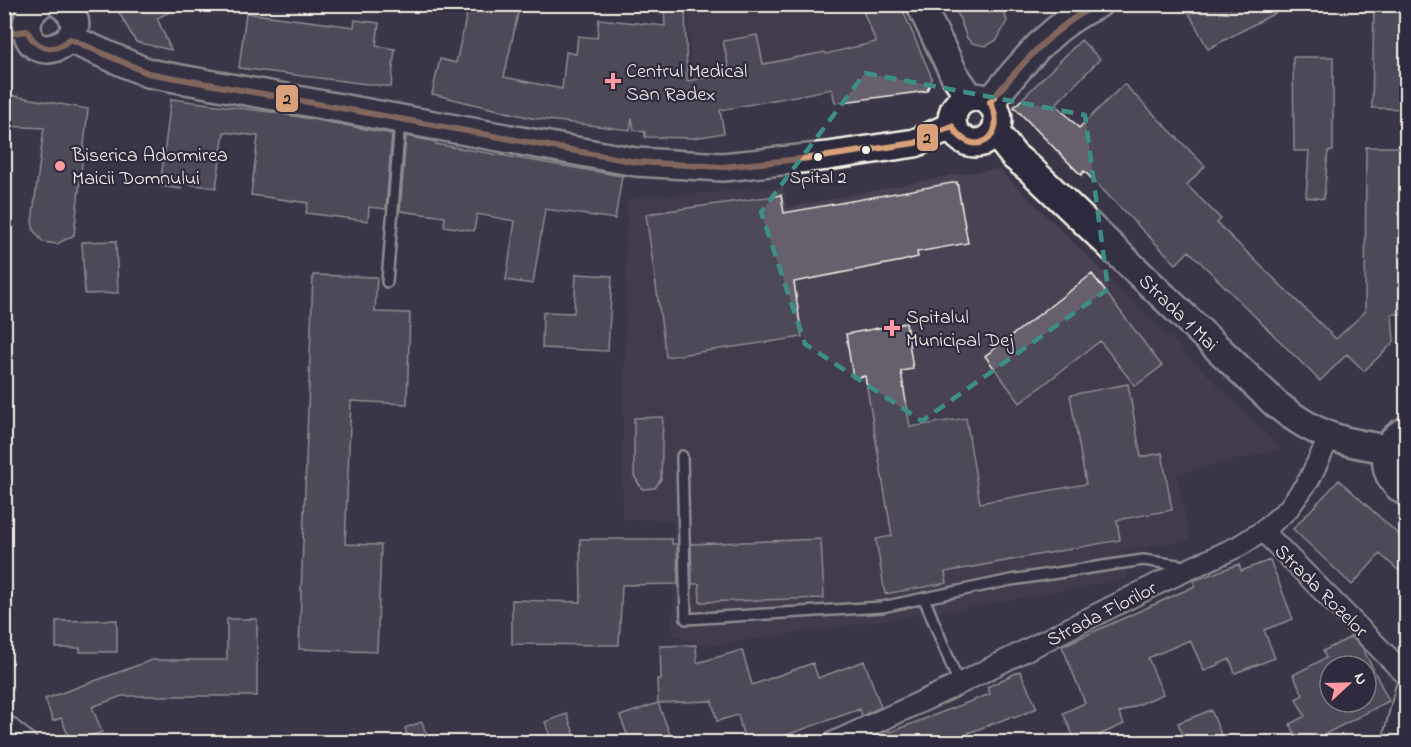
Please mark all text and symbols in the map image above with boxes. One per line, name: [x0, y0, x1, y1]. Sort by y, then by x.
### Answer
place label: Centrul Medical San Radex: [626, 58, 747, 110]
marker: Centrul Medical San Radex: [604, 72, 622, 90]
line badge: 2: [275, 84, 299, 113]
text: 2: [282, 88, 291, 112]
line badge: 2: [916, 123, 939, 152]
text: 2: [922, 127, 931, 151]
place label: Biserica Adormirea Maicii Domnului: [71, 142, 228, 194]
unlabelled marker: [860, 144, 872, 156]
marker: Spital 2: [812, 151, 824, 163]
marker: Biserica Adormirea Maicii Domnului: [53, 159, 67, 173]
place label: Spital 2: [790, 166, 846, 192]
street label: Strada 1 Mai: [1131, 268, 1224, 359]
place label: Spitalul Municipal Dej: [906, 304, 1014, 356]
marker: Spitalul Municipal Dej: [883, 319, 901, 337]
street label: Strada Rozelor: [1267, 538, 1374, 646]
street label: Strada Florilor: [1042, 575, 1163, 655]
north arrow: [1318, 654, 1378, 714]
text: N: [1347, 670, 1373, 689]

